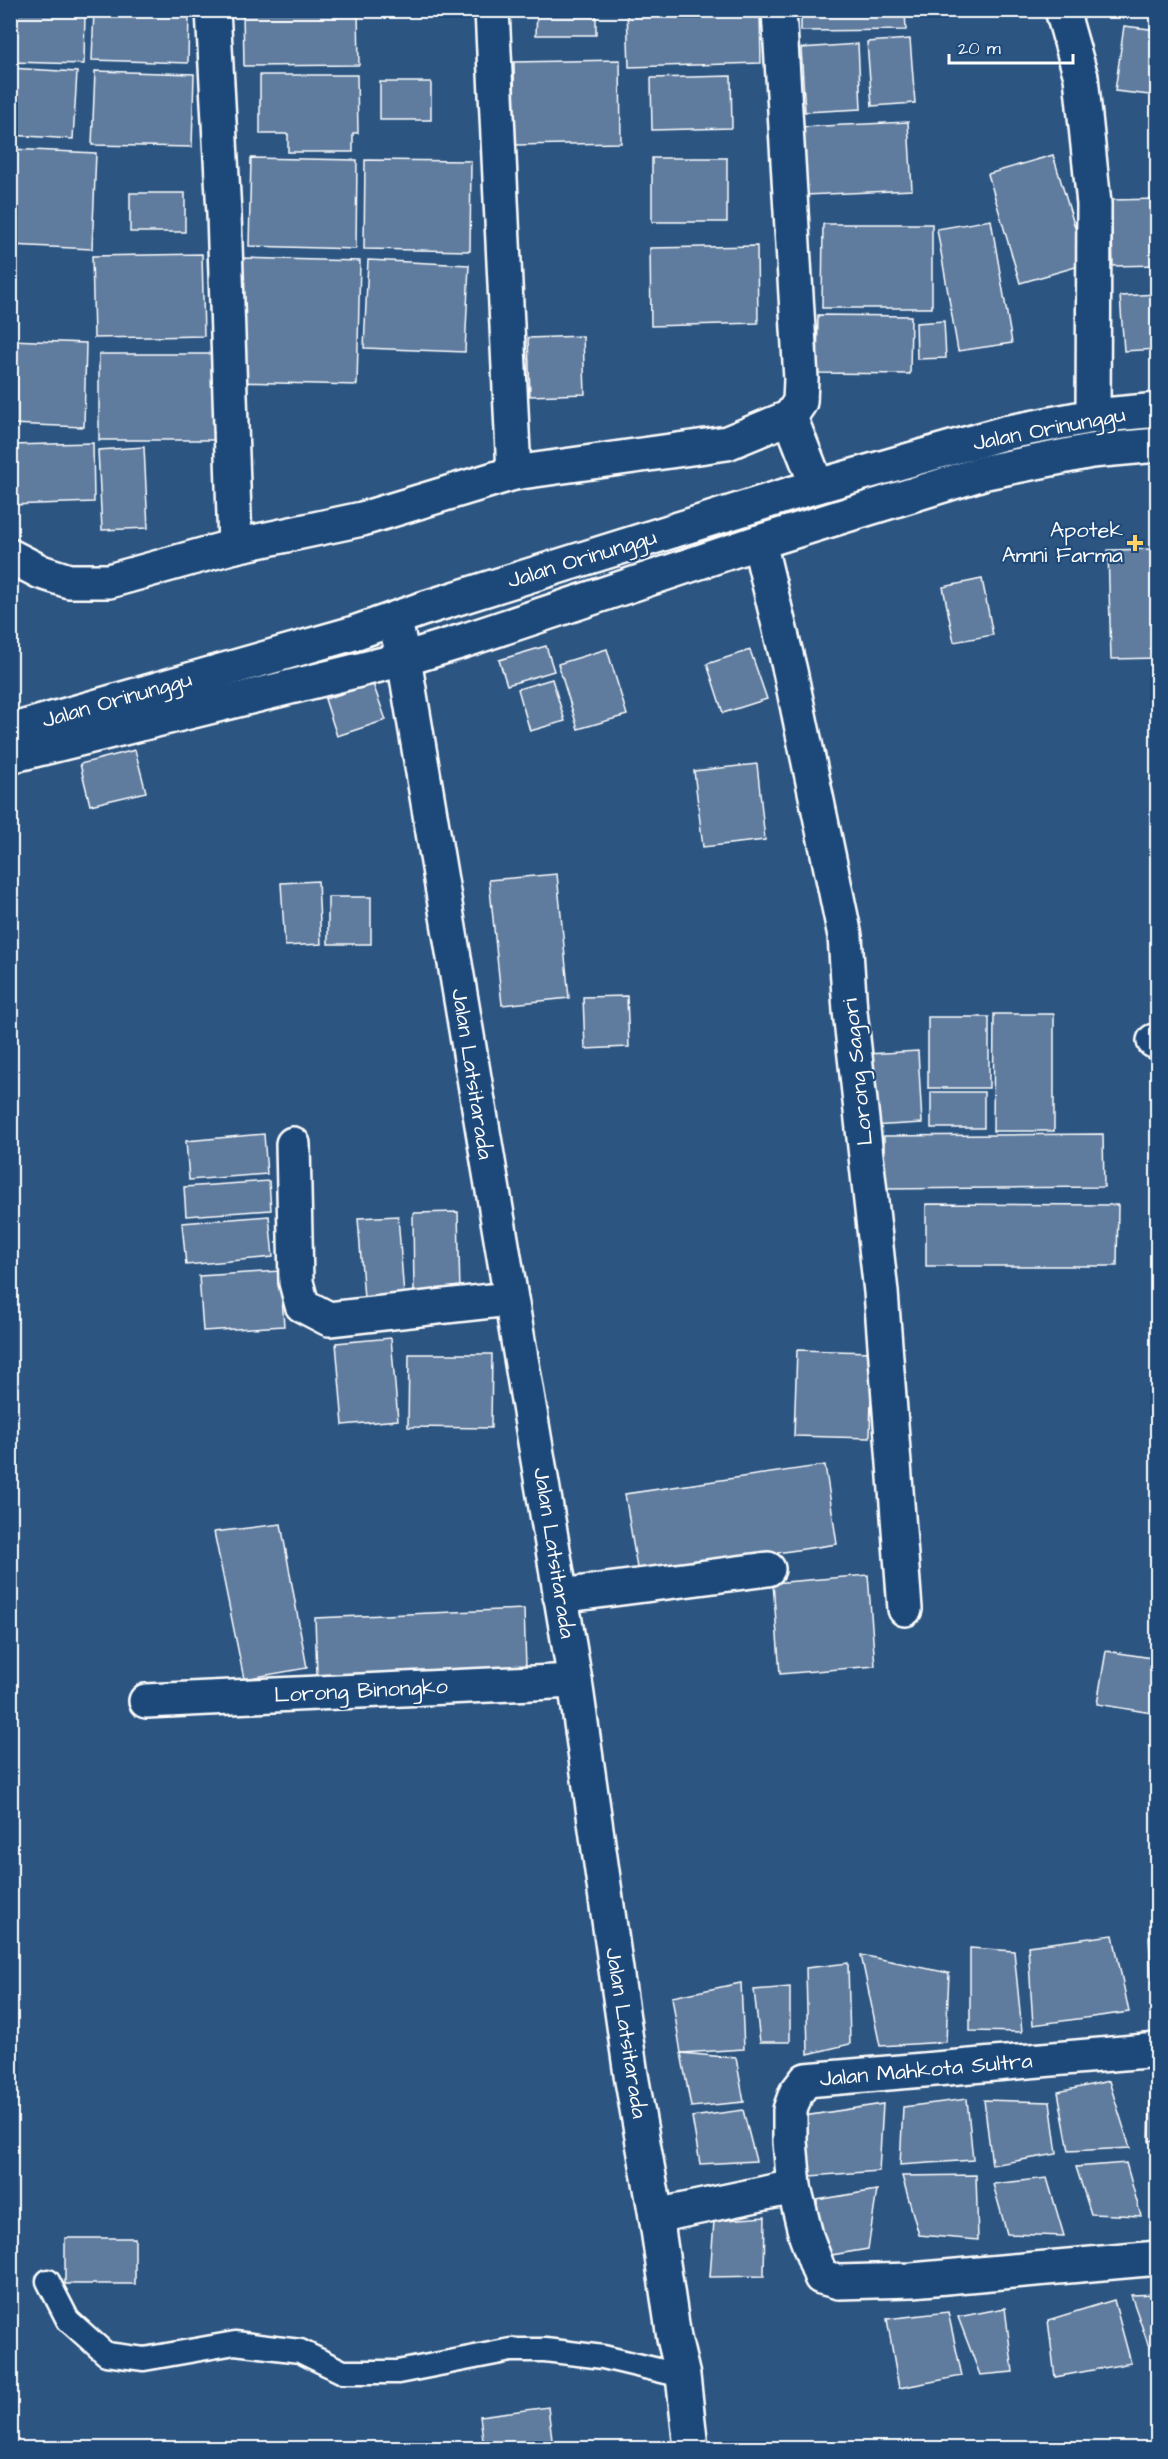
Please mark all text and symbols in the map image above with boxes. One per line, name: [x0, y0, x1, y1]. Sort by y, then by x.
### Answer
scale bar: [949, 27, 1074, 65]
text: 20 m: [958, 36, 1001, 61]
street label: Jalan Orinunggu: [970, 399, 1128, 460]
place label: Apotek Amni Farma: [1002, 515, 1123, 571]
street label: Jalan Orinunggu: [504, 522, 661, 597]
marker: Apotek Amni Farma: [1128, 536, 1142, 550]
street label: Jalan Orinunggu: [38, 664, 196, 737]
street label: Jalan Latsitarada: [443, 986, 501, 1162]
street label: Lorong Sagori: [835, 997, 882, 1147]
street label: Jalan Latsitarada: [525, 1465, 583, 1641]
street label: Lorong Binongko: [273, 1671, 449, 1712]
street label: Jalan Latsitarada: [597, 1945, 655, 2121]
street label: Jalan Mahkota Sultra: [818, 2045, 1034, 2095]

